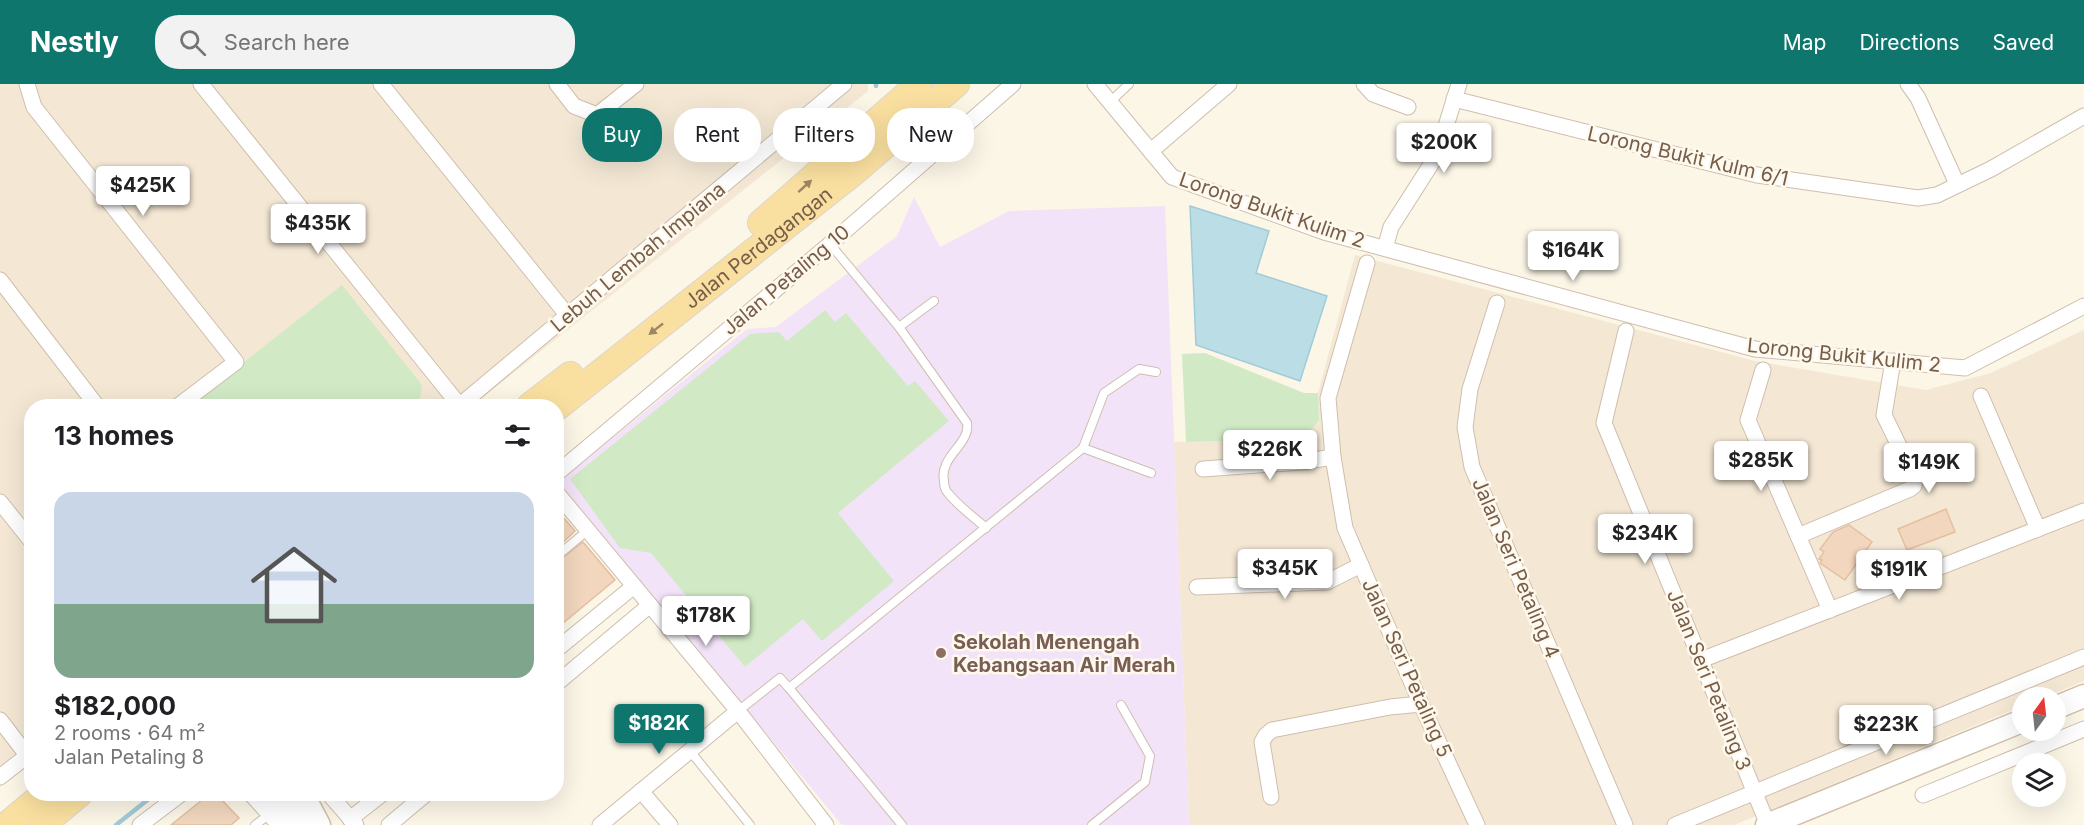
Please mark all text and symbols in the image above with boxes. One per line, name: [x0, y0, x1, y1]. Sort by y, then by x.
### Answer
search box: [155, 15, 575, 69]
text: Nestly: [30, 25, 119, 59]
icon: search: [176, 26, 209, 59]
text: Search here: [224, 29, 350, 55]
text: Map: [1783, 30, 1826, 55]
text: Directions: [1859, 30, 1960, 55]
text: Saved: [1993, 30, 2054, 55]
chip: Buy: [582, 108, 662, 162]
chip: Rent: [674, 108, 761, 162]
chip: Filters: [773, 108, 875, 162]
chip: New: [887, 108, 974, 162]
street label: Lorong Bukit Kulm 6/1: [1585, 121, 1791, 191]
pin: $200K: [1402, 123, 1486, 174]
text: $200K: [1410, 130, 1478, 154]
pin: $425K: [101, 166, 185, 217]
street label: Lorong Bukit Kulim 2: [1176, 167, 1368, 253]
text: $425K: [110, 173, 176, 197]
street label: Lebuh Lembah Impiana: [546, 177, 730, 337]
one-way arrow: [797, 180, 812, 193]
street label: Jalan Perdagangan: [680, 182, 837, 314]
pin: $435K: [276, 204, 360, 255]
text: $435K: [285, 211, 351, 235]
street label: Jalan Petaling 10: [718, 220, 854, 340]
pin: $164K: [1531, 231, 1615, 282]
text: $164K: [1542, 238, 1604, 262]
one-way arrow: [648, 322, 664, 335]
street label: Lorong Bukit Kulim 2: [1746, 333, 1942, 377]
icon: filters: [501, 419, 534, 452]
text: 13 homes: [54, 420, 174, 451]
pin: $226K: [1228, 430, 1312, 481]
text: $226K: [1237, 437, 1303, 461]
pin: $285K: [1719, 441, 1803, 492]
pin: $149K: [1887, 443, 1971, 494]
text: $285K: [1728, 448, 1794, 472]
text: $149K: [1898, 450, 1960, 474]
street label: Jalan Seri Petaling 4: [1467, 474, 1565, 662]
pin: $234K: [1603, 514, 1687, 565]
text: $234K: [1612, 521, 1678, 545]
icon: home: [240, 531, 348, 639]
pin: $345K: [1243, 549, 1327, 600]
pin: $191K: [1857, 550, 1941, 601]
text: $345K: [1252, 556, 1318, 580]
text: $191K: [1870, 557, 1928, 581]
street label: Jalan Seri Petaling 5: [1357, 575, 1457, 761]
street label: Jalan Seri Petaling 3: [1662, 586, 1756, 774]
pin: $178K: [664, 596, 748, 647]
text: $178K: [676, 603, 736, 627]
place label: Sekolah Menengah Kebangsaan Air Merah: [953, 630, 1175, 677]
marker: Sekolah Menengah Kebangsaan Air Merah: [934, 646, 948, 660]
north arrow: [2012, 687, 2066, 741]
map controls: [2012, 687, 2066, 807]
text: $182,000: [54, 690, 176, 721]
pin: $182K: [617, 704, 701, 755]
pin: $223K: [1844, 705, 1928, 756]
text: $182K: [628, 711, 690, 735]
text: $223K: [1853, 712, 1919, 736]
text: 2 rooms · 64 m²: [54, 721, 205, 745]
text: Jalan Petaling 8: [54, 745, 204, 769]
button: layers: [2012, 753, 2066, 807]

